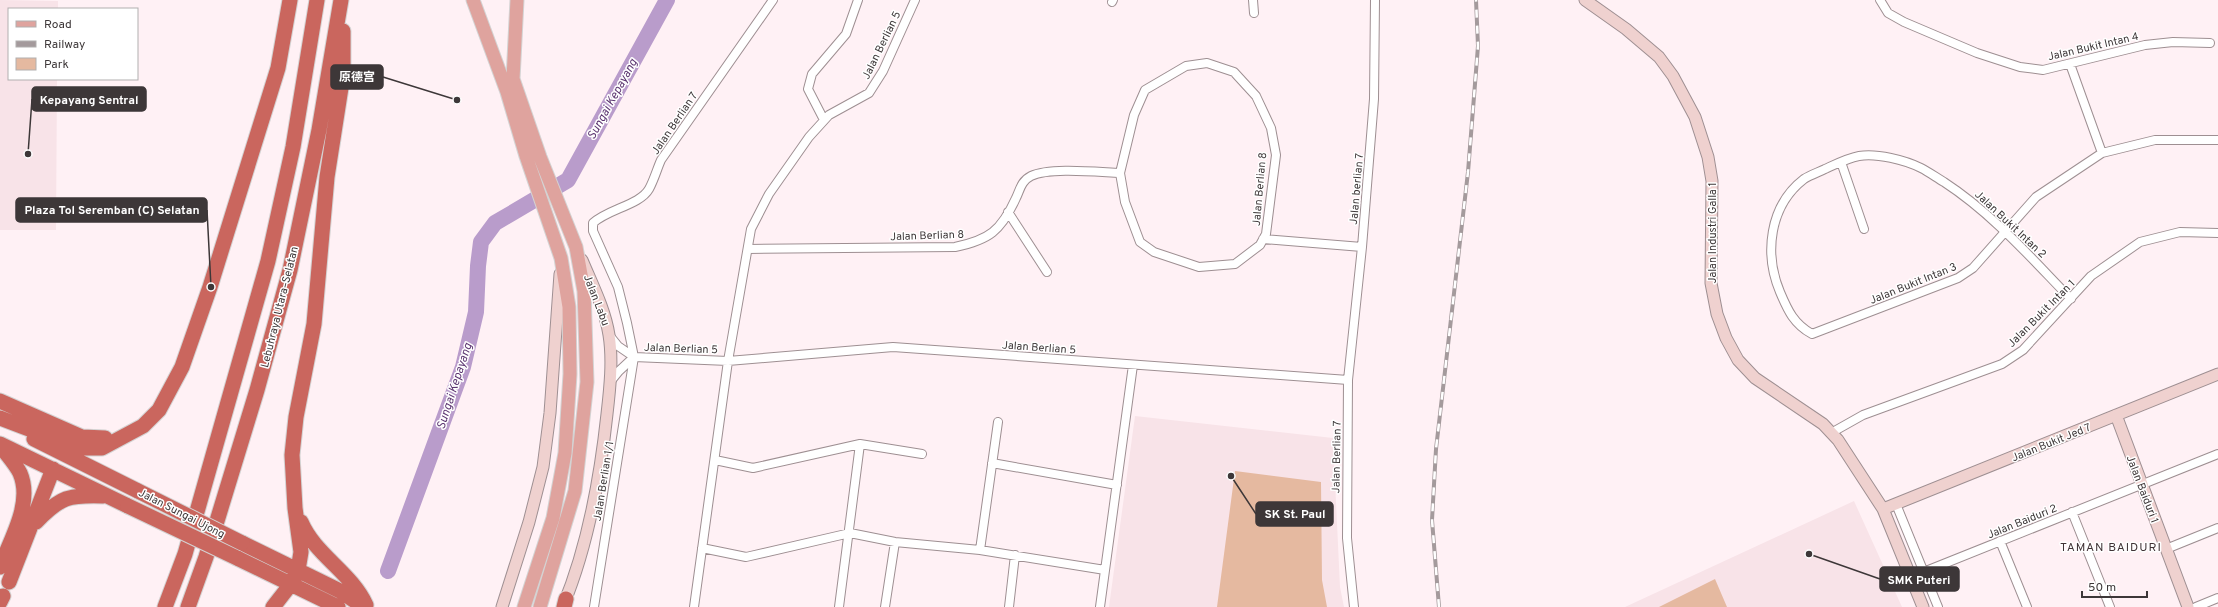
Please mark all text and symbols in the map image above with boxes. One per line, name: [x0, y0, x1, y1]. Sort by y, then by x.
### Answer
legend: [8, 8, 138, 80]
street label: Jalan Berlian 5: [859, 9, 905, 82]
text: Road: [44, 17, 72, 33]
street label: Jalan Bukit Intan 4: [2046, 30, 2140, 64]
text: Railway: [44, 37, 85, 53]
water label: Sungai Kepayang: [584, 56, 642, 143]
text: Park: [44, 57, 69, 73]
callout: 原德宫: [331, 65, 383, 89]
text: 原德宫: [339, 70, 375, 86]
callout: Kepayang Sentral: [32, 87, 146, 111]
street label: Jalan Berlian 7: [649, 89, 701, 158]
text: Kepayang Sentral: [40, 93, 138, 109]
street label: Jalan Berlian 8: [1250, 152, 1270, 227]
street label: Jalan berlian 7: [1347, 153, 1367, 225]
street label: Jalan Industri Galla 1: [1706, 182, 1720, 284]
street label: Jalan Bukit Intan 2: [1972, 188, 2049, 261]
callout: Plaza Tol Seremban (C) Selatan: [16, 198, 207, 222]
text: Plaza Tol Seremban (C) Selatan: [24, 203, 200, 219]
street label: Jalan Berlian 8: [890, 228, 964, 244]
street label: Lebuhraya Utara–Selatan: [258, 245, 302, 369]
street label: Jalan Bukit Intan 3: [1868, 260, 1959, 308]
street label: Jalan Labu: [580, 273, 612, 328]
street label: Jalan Bukit Intan 1: [2005, 277, 2079, 351]
street label: Jalan Berlian 5: [1001, 338, 1077, 358]
water label: Sungai Kepayang: [433, 341, 477, 432]
street label: Jalan Berlian 5: [644, 341, 718, 357]
street label: Jalan Berlian 7: [1329, 420, 1345, 493]
street label: Jalan Bukit Jed 7: [2010, 421, 2093, 465]
street label: Jalan Berlian 1/1: [591, 440, 617, 522]
street label: Jalan Baiduri 1: [2123, 454, 2161, 525]
street label: Jalan Sungai Ujong: [136, 486, 227, 542]
callout: SK St. Paul: [1256, 502, 1333, 526]
street label: Jalan Baiduri 2: [1985, 502, 2059, 542]
text: SK St. Paul: [1264, 507, 1326, 523]
district label: TAMAN BAIDURI: [2060, 540, 2162, 556]
callout: SMK Puteri: [1880, 567, 1959, 591]
text: SMK Puteri: [1887, 573, 1951, 589]
scale bar: [2082, 573, 2147, 599]
text: 50 m: [2088, 580, 2116, 596]

